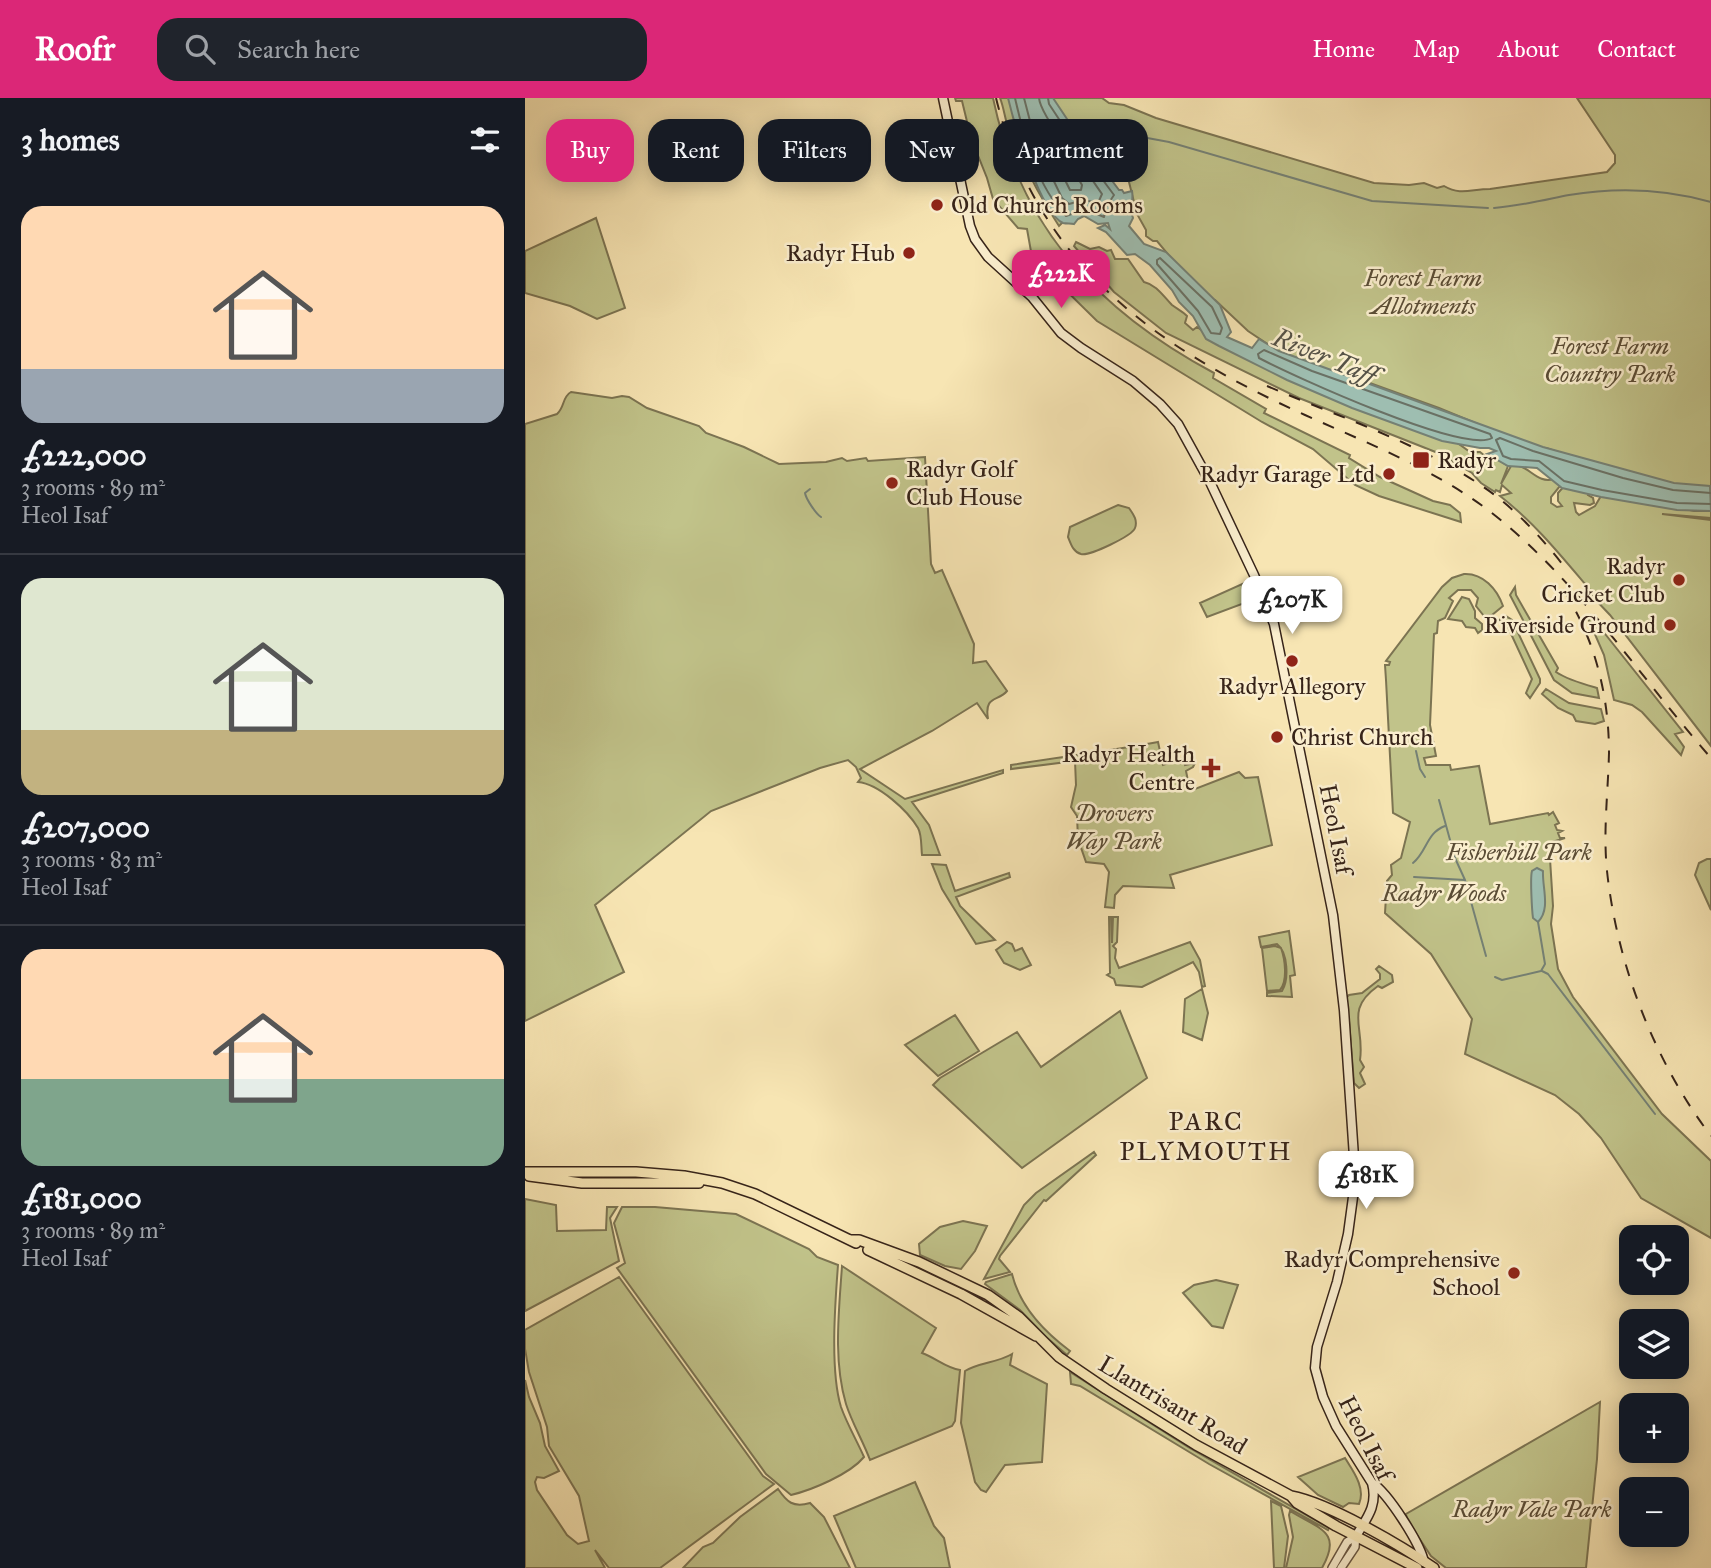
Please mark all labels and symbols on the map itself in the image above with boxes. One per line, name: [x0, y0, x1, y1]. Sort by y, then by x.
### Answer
place label: Old Church Rooms: [951, 190, 1143, 220]
marker: Old Church Rooms: [929, 197, 945, 213]
place label: Radyr Hub: [786, 238, 895, 268]
marker: Radyr Hub: [901, 245, 917, 261]
pin: £222K: [1012, 250, 1110, 310]
park label: Forest Farm Allotments: [1363, 263, 1482, 321]
water label: River Taff: [1267, 320, 1389, 396]
park label: Forest Farm Country Park: [1544, 331, 1676, 389]
place label: Radyr: [1437, 445, 1496, 475]
marker: Radyr: [1411, 450, 1431, 470]
place label: Radyr Golf Club House: [906, 454, 1023, 512]
place label: Radyr Garage Ltd: [1199, 459, 1375, 489]
marker: Radyr Garage Ltd: [1381, 466, 1397, 482]
marker: Radyr Golf Club House: [884, 475, 900, 491]
place label: Radyr Cricket Club: [1541, 551, 1665, 609]
marker: Radyr Cricket Club: [1671, 572, 1687, 588]
pin: £207K: [1243, 576, 1341, 636]
place label: Riverside Ground: [1484, 610, 1656, 640]
marker: Riverside Ground: [1662, 617, 1678, 633]
marker: Radyr Allegory: [1284, 653, 1300, 669]
place label: Radyr Allegory: [1218, 671, 1366, 701]
place label: Christ Church: [1291, 722, 1433, 752]
marker: Christ Church: [1269, 729, 1285, 745]
place label: Radyr Health Centre: [1062, 739, 1195, 797]
marker: Radyr Health Centre: [1201, 758, 1221, 778]
street label: Heol Isaf: [1313, 781, 1360, 881]
park label: Drovers Way Park: [1066, 798, 1162, 856]
park label: Fisherhill Park: [1445, 837, 1592, 867]
park label: Radyr Woods: [1381, 878, 1507, 908]
district label: PARC PLYMOUTH: [1120, 1105, 1292, 1167]
pin: £181K: [1317, 1152, 1415, 1211]
place label: Radyr Comprehensive School: [1284, 1244, 1501, 1302]
marker: Radyr Comprehensive School: [1506, 1265, 1522, 1281]
street label: Llantrisant Road: [1093, 1349, 1253, 1461]
street label: Heol Isaf: [1332, 1390, 1402, 1489]
park label: Radyr Vale Park: [1451, 1494, 1612, 1524]

